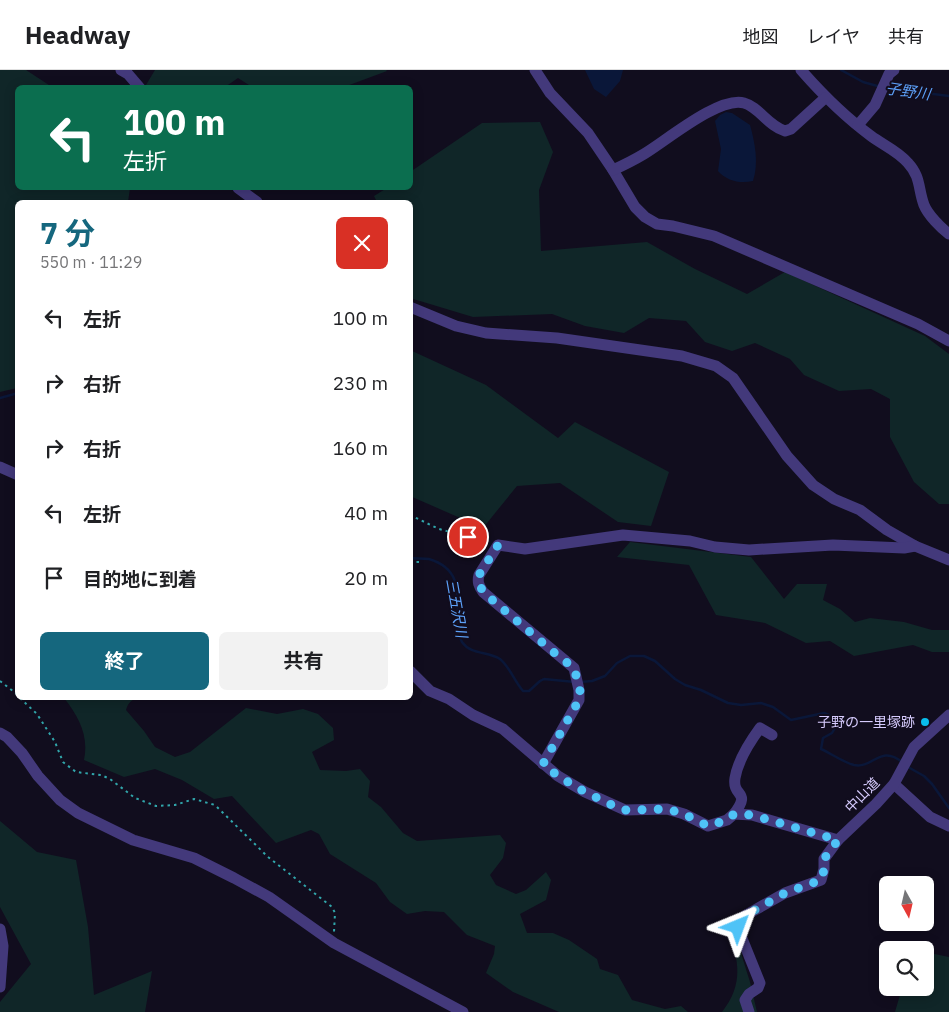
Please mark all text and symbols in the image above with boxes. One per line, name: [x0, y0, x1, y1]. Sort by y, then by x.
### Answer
text: Headway: [25, 19, 130, 51]
text: 地図: [743, 25, 779, 48]
text: レイヤ: [807, 25, 860, 48]
text: 共有: [888, 25, 924, 48]
water label: 子野川: [884, 78, 934, 104]
text: 100 m: [123, 99, 226, 145]
icon: left: [40, 105, 105, 170]
text: 左折: [123, 146, 167, 175]
text: 7 分: [40, 213, 95, 252]
button: close: [336, 217, 388, 269]
text: 550 m · 11:29: [40, 252, 142, 272]
icon: left: [40, 304, 68, 332]
text: 100 m: [333, 306, 388, 330]
text: 左折: [83, 307, 121, 331]
icon: right: [40, 369, 68, 397]
text: 230 m: [333, 371, 388, 395]
text: 右折: [83, 372, 121, 396]
icon: right: [40, 434, 68, 462]
text: 160 m: [333, 436, 388, 460]
text: 右折: [83, 437, 121, 461]
icon: left: [40, 499, 68, 527]
text: 40 m: [344, 501, 388, 525]
text: 左折: [83, 502, 121, 526]
pin: [447, 516, 489, 558]
icon: arrive: [454, 523, 482, 551]
icon: arrive: [40, 564, 68, 592]
text: 20 m: [344, 566, 388, 590]
text: 目的地に到着: [83, 567, 197, 591]
water label: 三五沢川: [442, 577, 472, 641]
button: 終了: [40, 632, 209, 690]
button: 共有: [219, 632, 388, 690]
place label: 子野の一里塚跡: [817, 713, 915, 731]
marker: 子野の一里塚跡: [919, 716, 931, 728]
street label: 中山道: [841, 774, 883, 816]
north arrow: [879, 876, 934, 931]
map controls: [879, 876, 934, 996]
position arrow: [711, 900, 763, 952]
button: search: [879, 941, 934, 996]

